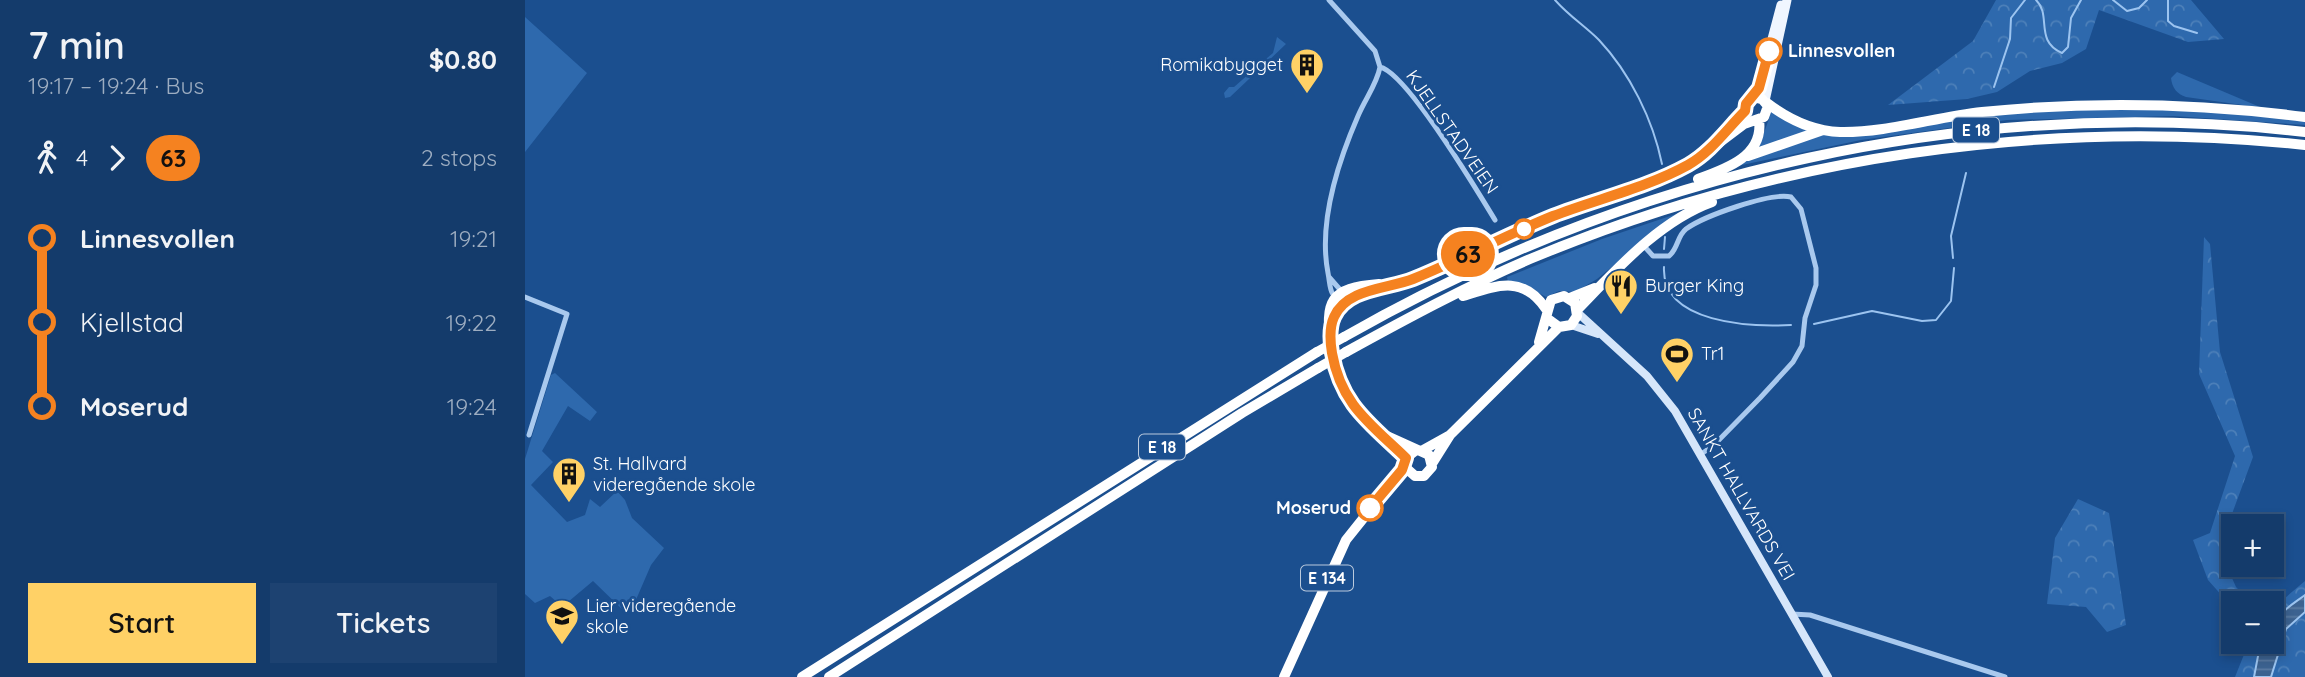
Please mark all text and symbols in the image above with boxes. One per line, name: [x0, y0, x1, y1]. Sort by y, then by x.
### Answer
text: 7 min: [28, 21, 125, 69]
marker: Linnesvollen: [1756, 38, 1782, 64]
place label: Linnesvollen: [1788, 39, 1895, 62]
text: $0.80: [429, 43, 497, 76]
building icon: Romikabygget: [1288, 46, 1326, 95]
place label: Romikabygget: [1160, 53, 1283, 76]
street label: KJELLSTADVEIEN: [1401, 65, 1504, 198]
text: 19:17 – 19:24 · Bus: [28, 71, 204, 100]
road number: E 18: [1953, 118, 1999, 142]
icon: walk: [28, 139, 66, 177]
icon: forward: [98, 139, 136, 177]
text: 4: [76, 143, 88, 172]
text: 63: [160, 143, 186, 173]
text: 2 stops: [421, 143, 497, 172]
unlabelled marker: [1514, 219, 1534, 239]
text: Linnesvollen: [80, 222, 235, 255]
text: 19:21: [450, 224, 497, 253]
line badge: 63: [1437, 231, 1499, 277]
text: 63: [1455, 239, 1481, 269]
restaurant icon: Burger King: [1602, 267, 1640, 316]
place label: Burger King: [1645, 274, 1744, 297]
text: Kjellstad: [80, 306, 184, 339]
text: 19:22: [446, 308, 497, 337]
sports icon: Tr1: [1658, 335, 1696, 384]
place label: Tr1: [1701, 342, 1724, 365]
text: Moserud: [80, 390, 188, 423]
text: 19:24: [447, 392, 497, 421]
street label: SANKT HALLVARDS VEI: [1683, 403, 1800, 584]
road number: E 18: [1139, 434, 1185, 460]
place label: St. Hallvard videregående skole: [593, 452, 755, 496]
building icon: St. Hallvard videregående skole: [550, 455, 588, 504]
marker: Moserud: [1357, 495, 1383, 521]
place label: Moserud: [1276, 496, 1351, 519]
map controls: [2221, 514, 2284, 654]
button: +: [2221, 514, 2284, 577]
road number: E 134: [1301, 566, 1353, 590]
button: Start: [28, 583, 256, 663]
button: Tickets: [270, 583, 497, 663]
button: −: [2221, 591, 2284, 654]
place label: Lier videregående skole: [586, 594, 736, 638]
school or university icon: Lier videregående skole: [543, 597, 581, 646]

